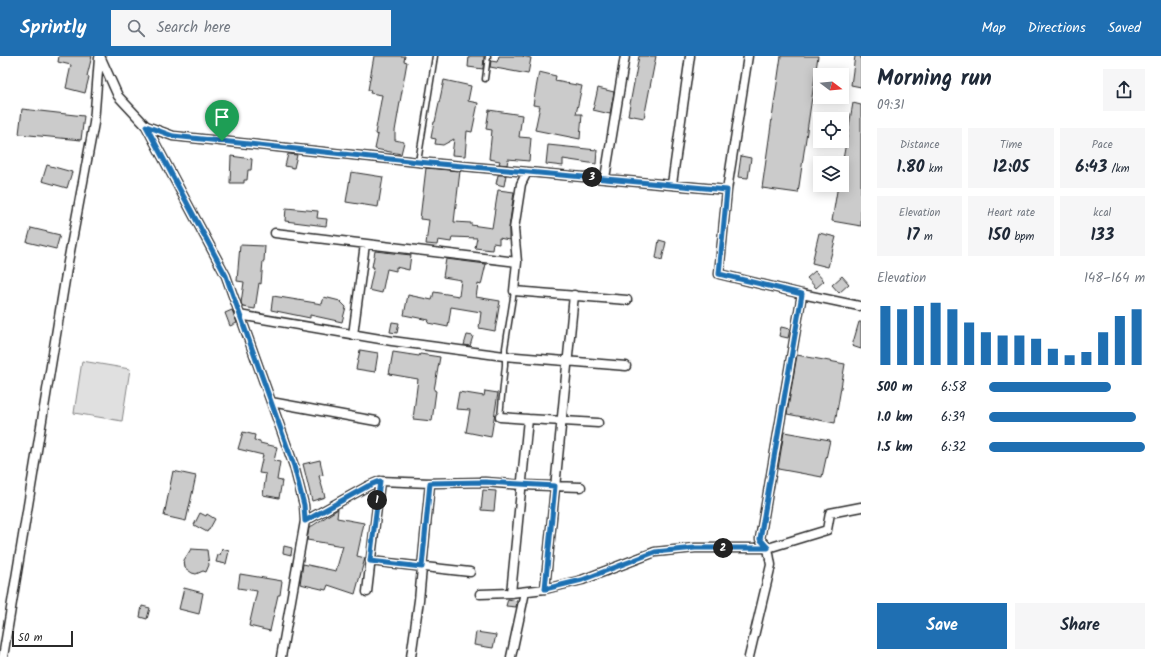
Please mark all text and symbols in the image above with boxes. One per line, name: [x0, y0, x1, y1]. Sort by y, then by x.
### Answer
search box: [111, 10, 391, 46]
text: Sprintly: [20, 13, 87, 43]
text: Search here: [157, 16, 231, 40]
icon: search: [125, 17, 147, 39]
text: Map: [981, 17, 1006, 39]
text: Directions: [1028, 17, 1086, 39]
text: Saved: [1108, 17, 1141, 39]
text: Morning run: [877, 62, 992, 97]
north arrow: [813, 68, 849, 104]
map controls: [813, 68, 849, 192]
button: share: [1103, 69, 1145, 111]
text: 09:31: [877, 95, 905, 116]
pin: [205, 100, 239, 141]
icon: arrive: [211, 106, 233, 128]
button: locate: [813, 112, 849, 148]
text: Distance: [900, 136, 939, 154]
text: Time: [1000, 136, 1022, 154]
text: Pace: [1092, 136, 1113, 154]
text: 1.80: [897, 154, 924, 181]
text: 12:05: [993, 154, 1029, 181]
text: 6:43: [1075, 154, 1107, 181]
button: layers: [813, 156, 849, 192]
text: km: [924, 160, 943, 178]
text: /km: [1107, 160, 1129, 178]
pin: 3: [582, 167, 602, 187]
text: 3: [589, 168, 595, 186]
text: Elevation: [899, 204, 940, 222]
text: Heart rate: [987, 204, 1035, 222]
text: kcal: [1093, 204, 1111, 222]
text: 17: [906, 222, 920, 249]
text: 150: [988, 222, 1010, 249]
text: 133: [1090, 222, 1114, 249]
text: m: [920, 228, 933, 246]
text: bpm: [1010, 228, 1034, 246]
text: Elevation: [877, 268, 926, 289]
text: 148–164 m: [1084, 268, 1145, 289]
text: 500 m: [877, 377, 913, 398]
text: 6:58: [941, 377, 966, 398]
text: 1.0 km: [877, 407, 913, 428]
text: 6:39: [941, 407, 965, 428]
text: 1.5 km: [877, 437, 913, 458]
text: 6:32: [941, 437, 966, 458]
pin: 1: [367, 490, 387, 510]
text: 1: [375, 491, 379, 509]
pin: 2: [713, 538, 733, 558]
text: 2: [720, 539, 726, 557]
button: Save: [877, 603, 1007, 649]
button: Share: [1015, 603, 1145, 649]
scale bar: [12, 629, 73, 648]
text: 50 m: [18, 629, 43, 647]

